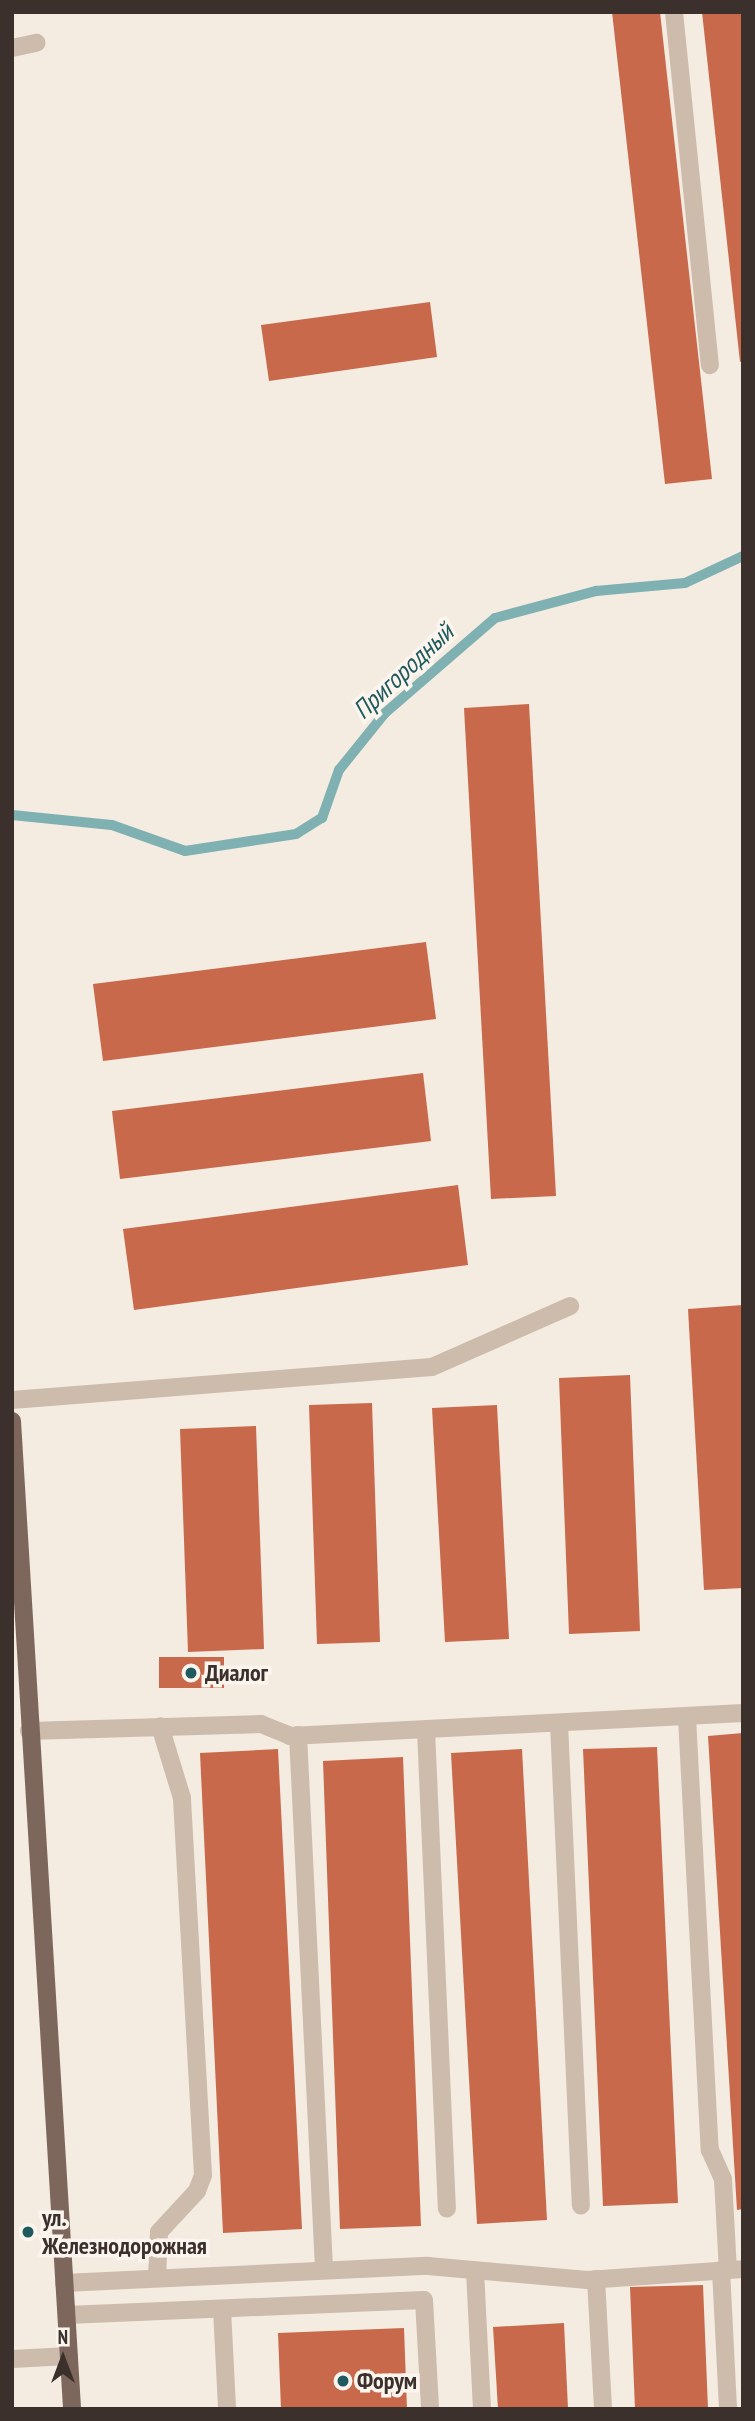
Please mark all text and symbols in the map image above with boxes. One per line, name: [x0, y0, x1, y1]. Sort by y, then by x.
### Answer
water label: Пригородный: [346, 617, 460, 725]
place label: Диалог: [205, 1659, 268, 1687]
marker: Диалог: [183, 1665, 199, 1681]
place label: ул. Железнодорожная: [42, 2204, 207, 2260]
marker: ул. Железнодорожная: [20, 2224, 36, 2240]
north arrow: [28, 2323, 98, 2393]
text: N: [58, 2325, 68, 2349]
place label: Форум: [357, 2367, 417, 2395]
marker: Форум: [335, 2373, 351, 2389]

